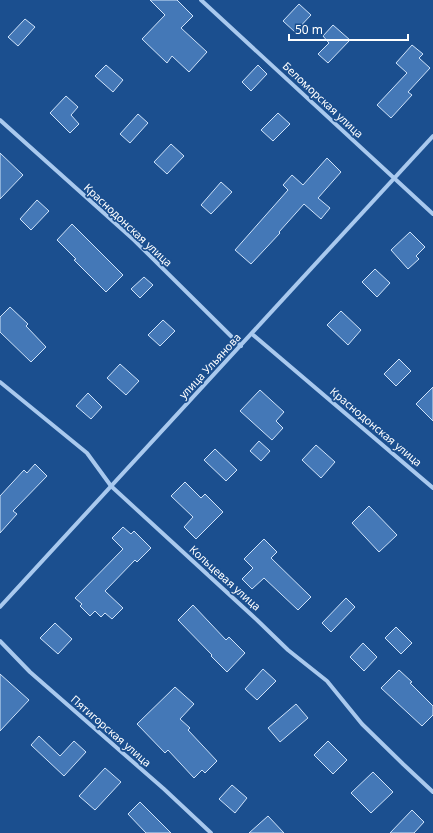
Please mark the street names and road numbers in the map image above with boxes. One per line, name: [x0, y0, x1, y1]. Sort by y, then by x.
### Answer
street label: Беломорская улица: [280, 58, 367, 141]
street label: Краснодонская улица: [81, 180, 176, 270]
street label: улица Ульянова: [175, 330, 244, 402]
street label: Краснодонская улица: [327, 384, 425, 470]
street label: Кольцевая улица: [186, 542, 264, 614]
street label: Пятигорская улица: [68, 692, 155, 770]

